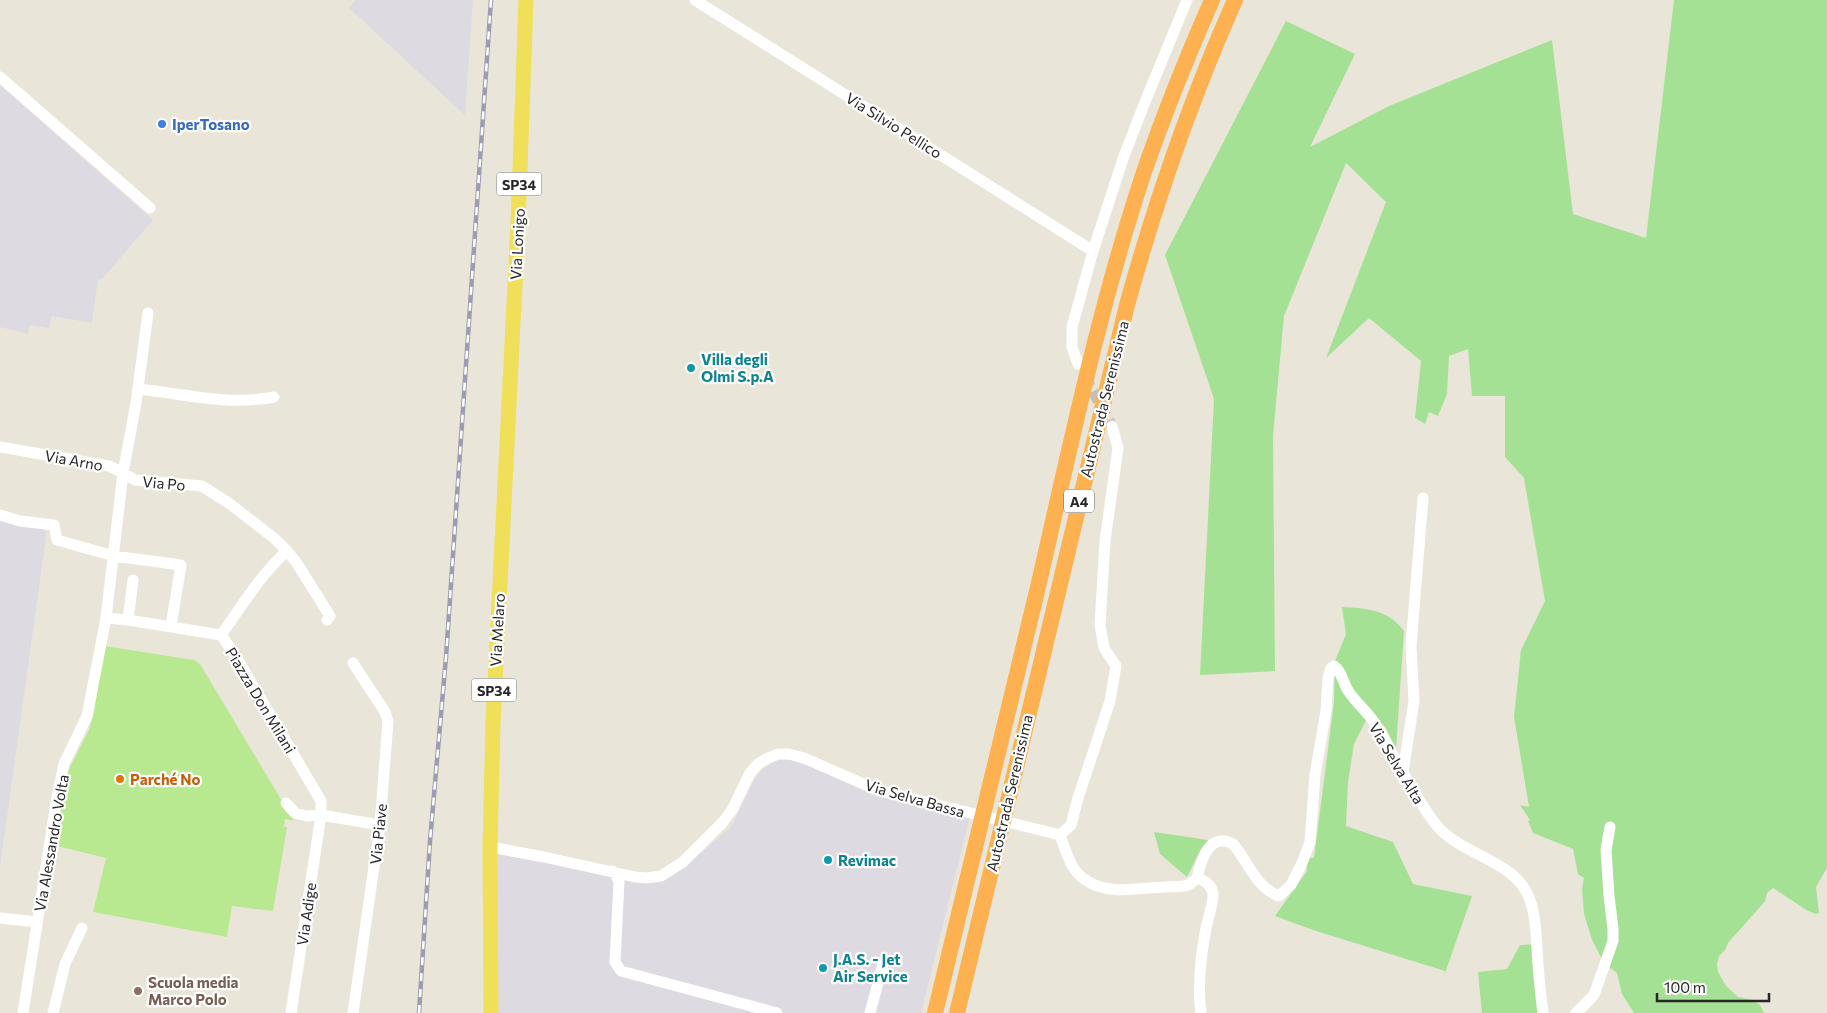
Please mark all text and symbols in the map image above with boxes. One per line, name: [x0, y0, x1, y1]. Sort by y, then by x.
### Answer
street label: Via Silvio Pellico: [843, 88, 945, 162]
place label: IperTosano: [172, 115, 250, 133]
marker: IperTosano: [156, 118, 168, 130]
road number: SP34: [496, 172, 542, 195]
street label: Via Lonigo: [506, 208, 528, 280]
street label: Autostrada Serenissima: [1076, 319, 1132, 479]
place label: Villa degli Olmi S.p.A: [701, 350, 774, 385]
marker: Villa degli Olmi S.p.A: [685, 362, 697, 374]
street label: Via Arno: [43, 446, 105, 474]
street label: Via Po: [142, 472, 186, 494]
road number: A4: [1064, 490, 1094, 512]
street label: Via Melaro: [486, 593, 508, 667]
street label: Piazza Don Milani: [222, 644, 300, 756]
road number: SP34: [472, 678, 516, 702]
street label: Autostrada Serenissima: [982, 713, 1036, 873]
street label: Via Selva Alta: [1366, 719, 1428, 807]
place label: Parché No: [130, 770, 201, 788]
street label: Via Alessandro Volta: [30, 773, 72, 913]
marker: Parché No: [114, 773, 126, 785]
street label: Via Selva Bassa: [863, 775, 967, 821]
street label: Via Piave: [366, 803, 390, 865]
place label: Revimac: [838, 851, 896, 869]
marker: Revimac: [822, 854, 834, 866]
street label: Via Adige: [293, 881, 319, 947]
place label: J.A.S. - Jet Air Service: [833, 950, 908, 985]
marker: J.A.S. - Jet Air Service: [817, 962, 829, 974]
scale bar: [1657, 970, 1770, 1002]
place label: Scuola media Marco Polo: [148, 973, 239, 1008]
text: 100 m: [1664, 978, 1706, 996]
marker: Scuola media Marco Polo: [132, 985, 144, 997]

